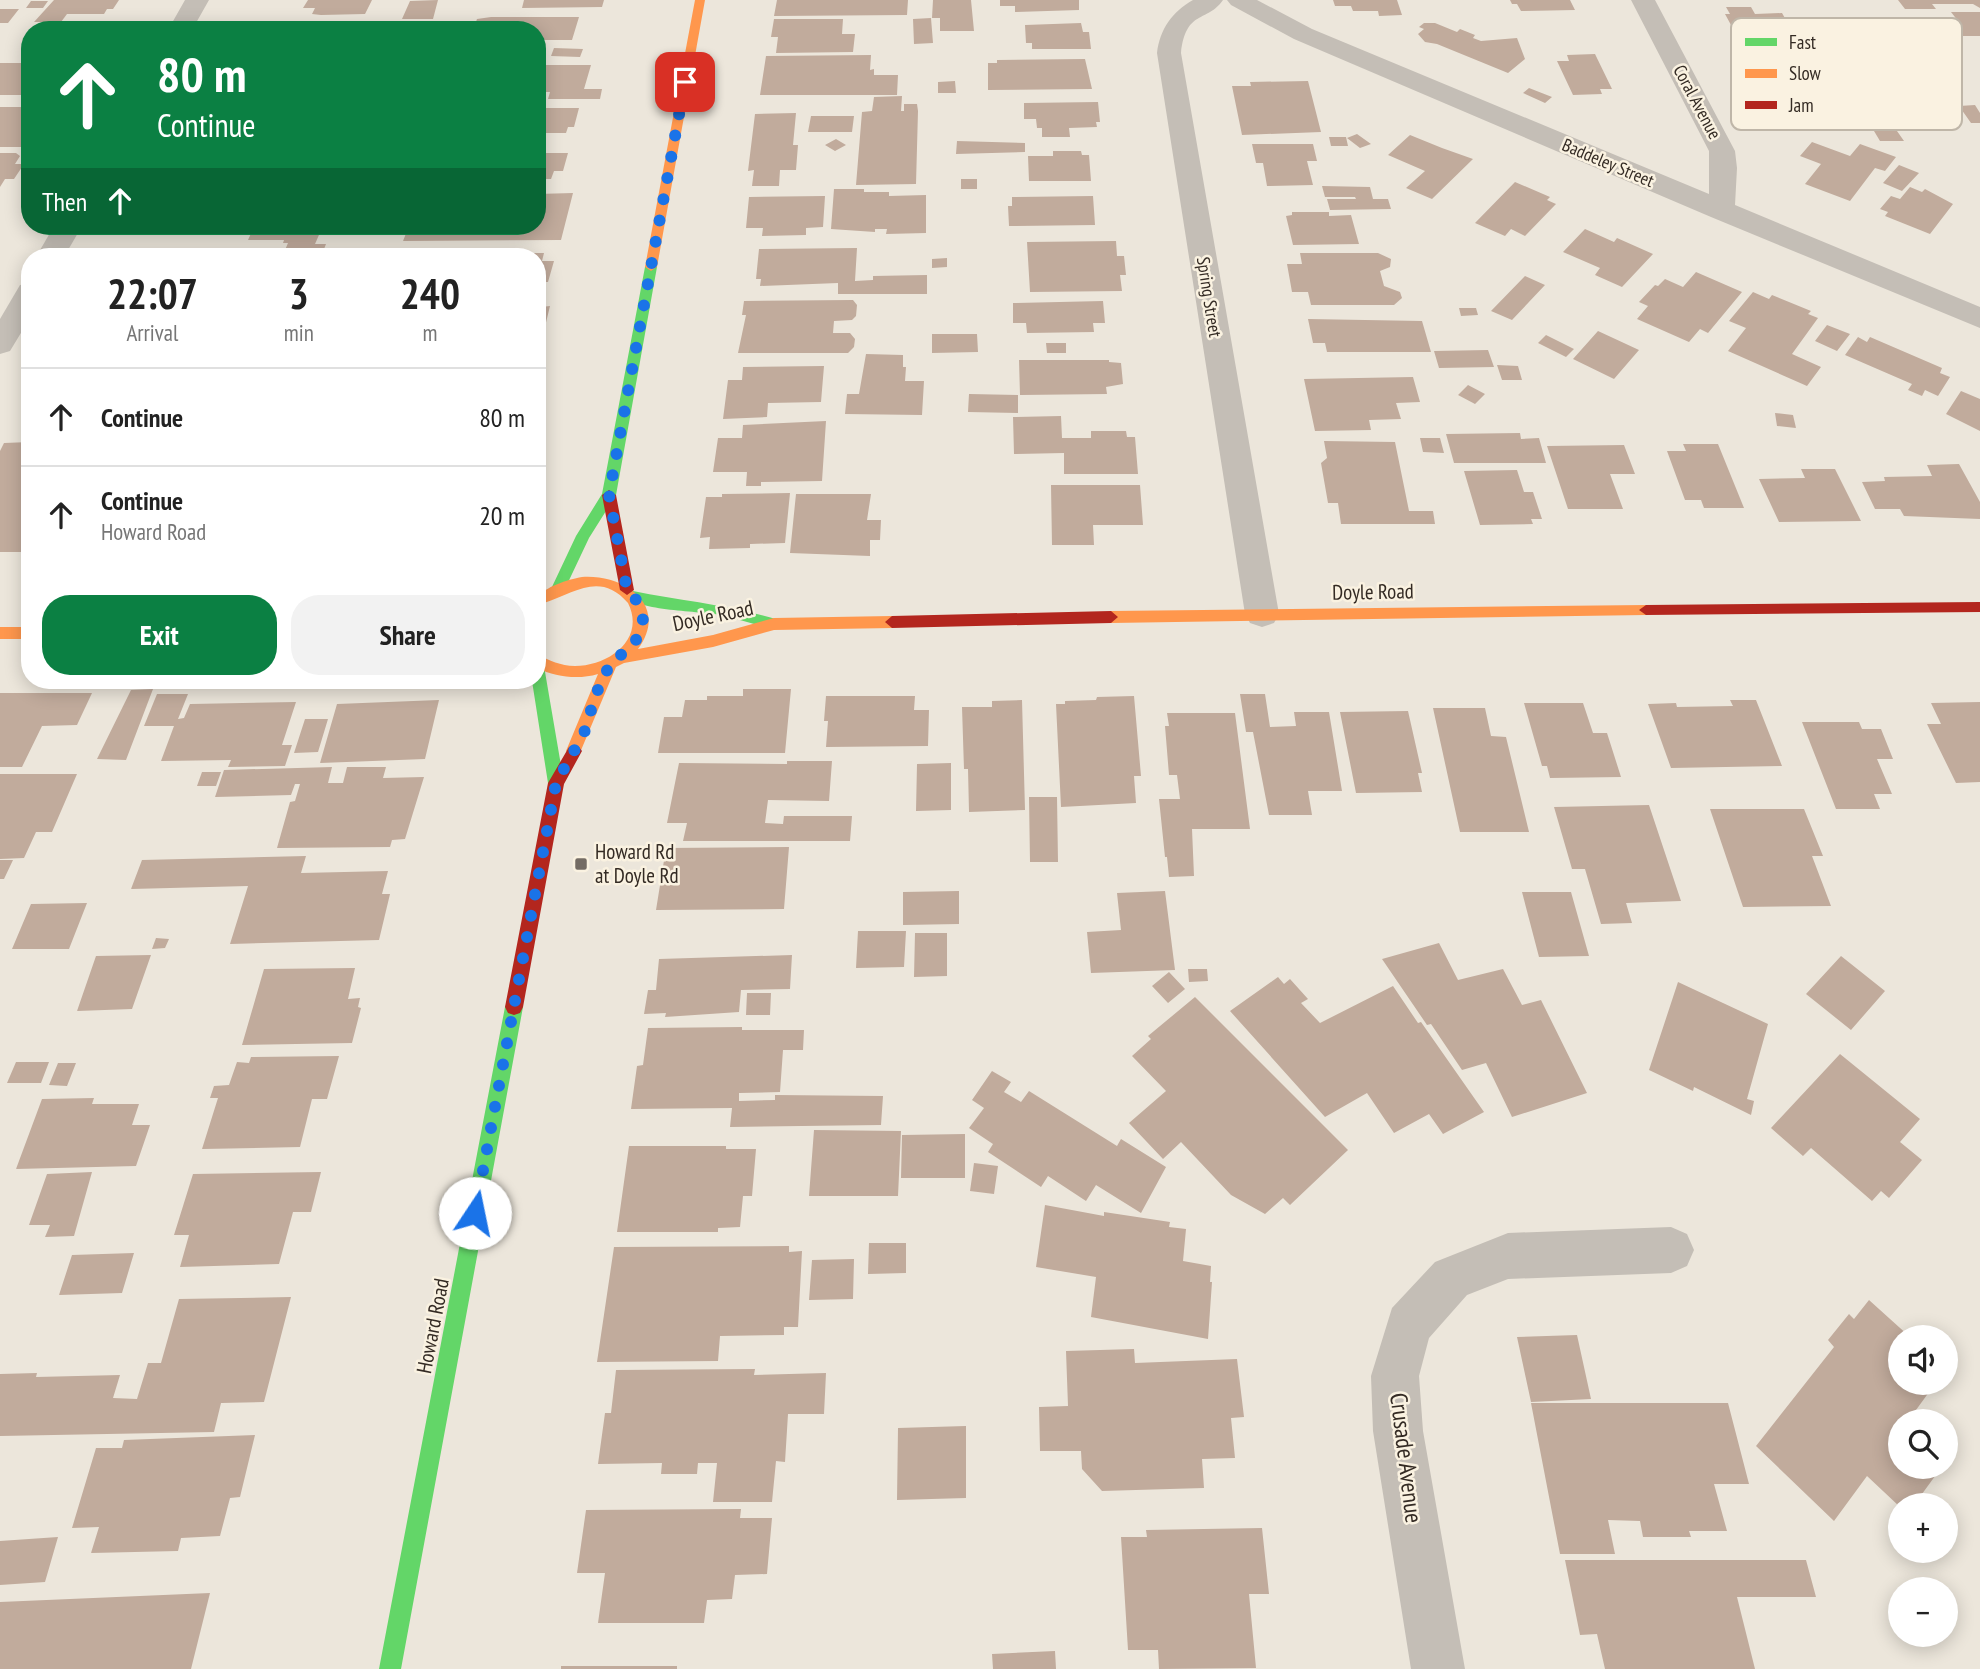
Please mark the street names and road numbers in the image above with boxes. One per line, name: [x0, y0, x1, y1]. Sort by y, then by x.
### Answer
street label: Coral Avenue: [1668, 61, 1727, 143]
street label: Baddeley Street: [1559, 133, 1658, 192]
street label: Spring Street: [1192, 255, 1227, 339]
street label: Doyle Road: [1332, 577, 1414, 606]
street label: Doyle Road: [670, 594, 756, 637]
street label: Howard Road: [410, 1276, 455, 1376]
street label: Crusade Avenue: [1383, 1391, 1430, 1525]

